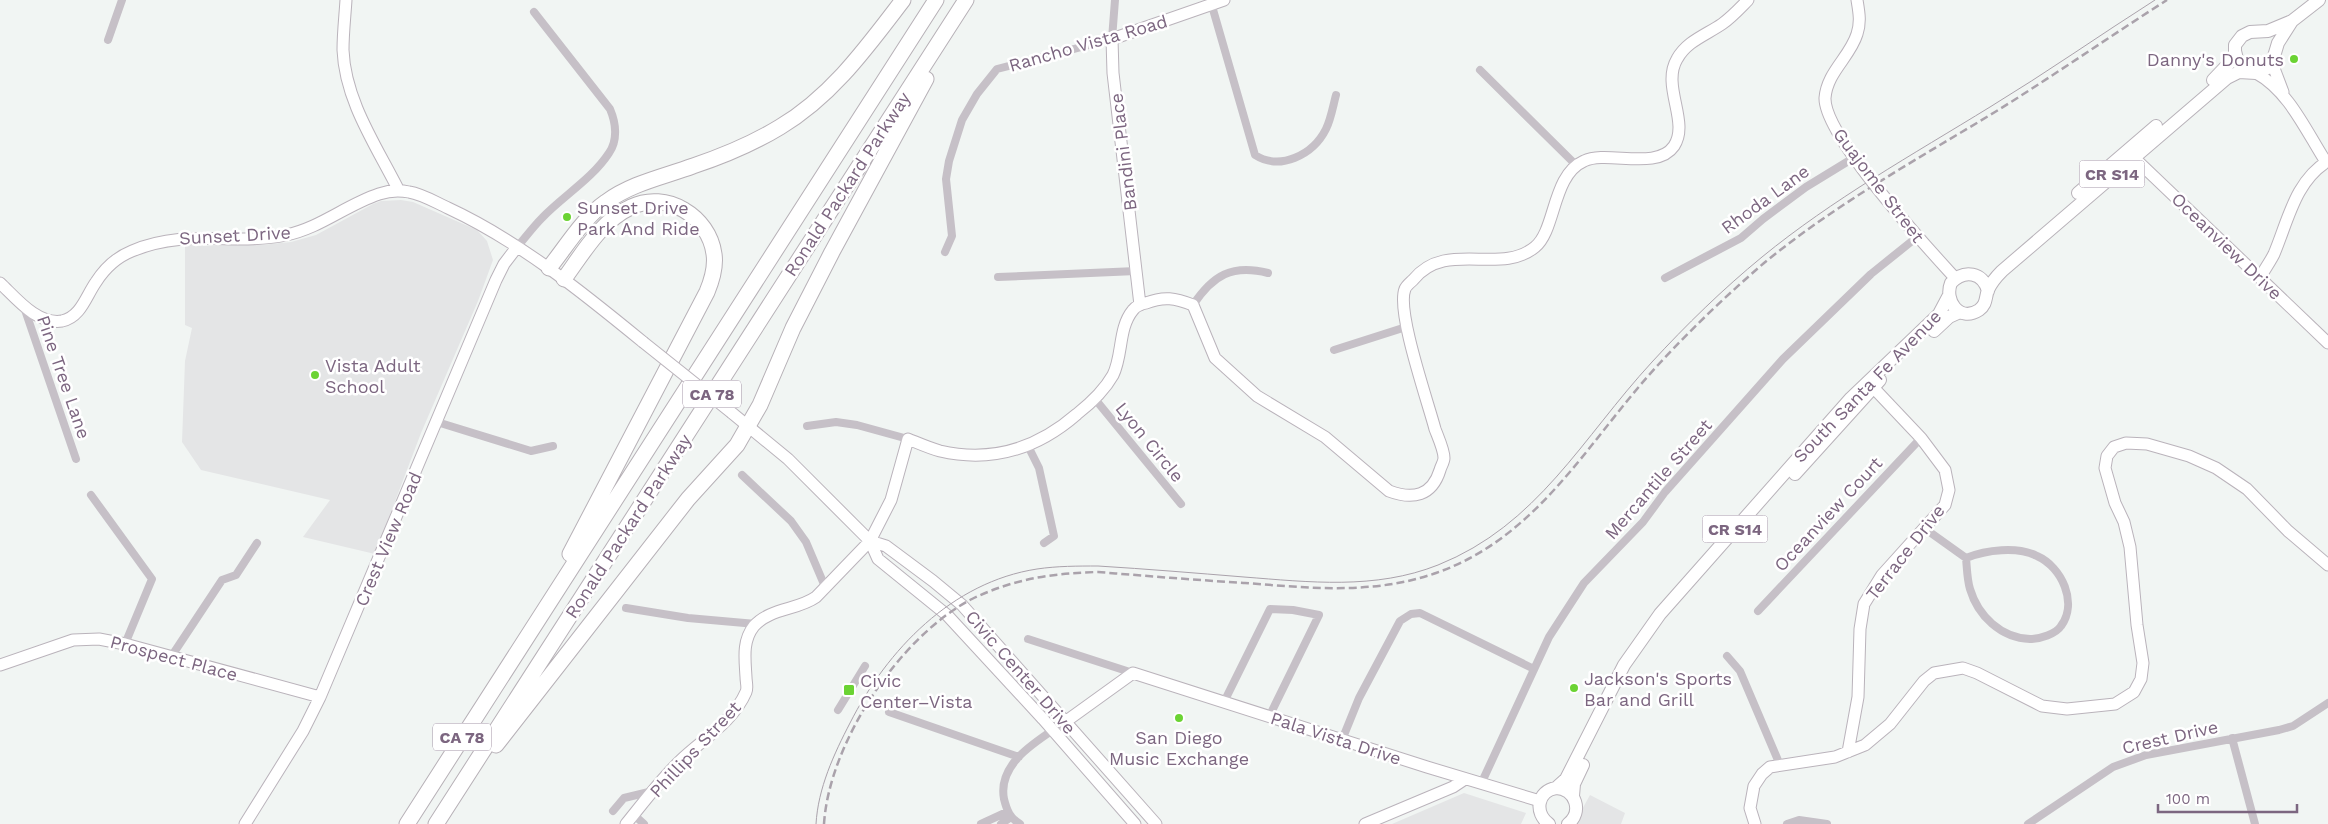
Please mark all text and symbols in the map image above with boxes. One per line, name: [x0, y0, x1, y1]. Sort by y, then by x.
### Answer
street label: Rancho Vista Road: [1006, 10, 1170, 76]
place label: Danny's Donuts: [2147, 49, 2284, 70]
marker: Danny's Donuts: [2288, 53, 2300, 65]
street label: Ronald Packard Parkway: [780, 87, 915, 280]
street label: Bandini Place: [1105, 92, 1141, 212]
street label: Guajome Street: [1829, 124, 1929, 247]
street label: Rhoda Lane: [1717, 160, 1813, 238]
road number: CR S14: [2080, 160, 2144, 188]
street label: Oceanview Drive: [2168, 188, 2286, 304]
place label: Sunset Drive Park And Ride: [577, 197, 700, 239]
marker: Sunset Drive Park And Ride: [561, 211, 573, 223]
street label: Sunset Drive: [179, 222, 291, 248]
street label: South Santa Fe Avenue: [1789, 305, 1945, 467]
street label: Pine Tree Lane: [33, 313, 95, 441]
place label: Vista Adult School: [325, 355, 421, 397]
marker: Vista Adult School: [309, 369, 321, 381]
road number: CA 78: [683, 380, 741, 408]
street label: Lyon Circle: [1111, 398, 1189, 486]
street label: Mercantile Street: [1600, 414, 1716, 543]
street label: Ronald Packard Parkway: [561, 429, 696, 622]
street label: Oceanview Court: [1770, 452, 1887, 576]
street label: Crest View Road: [350, 469, 426, 609]
street label: Terrace Drive: [1861, 500, 1949, 604]
road number: CR S14: [1702, 516, 1768, 542]
street label: Civic Center Drive: [962, 606, 1080, 738]
street label: Prospect Place: [108, 631, 240, 685]
place label: Jackson's Sports Bar and Grill: [1584, 668, 1732, 710]
place label: Civic Center–Vista: [860, 670, 972, 712]
marker: Jackson's Sports Bar and Grill: [1568, 682, 1580, 694]
marker: Civic Center–Vista: [842, 683, 856, 697]
street label: Phillips Street: [645, 696, 745, 801]
street label: Pala Vista Drive: [1268, 707, 1404, 769]
marker: San Diego Music Exchange: [1173, 712, 1185, 724]
street label: Crest Drive: [2120, 716, 2220, 758]
road number: CA 78: [433, 724, 491, 750]
place label: San Diego Music Exchange: [1109, 727, 1249, 769]
scale bar: [2158, 782, 2297, 814]
text: 100 m: [2166, 790, 2210, 808]

